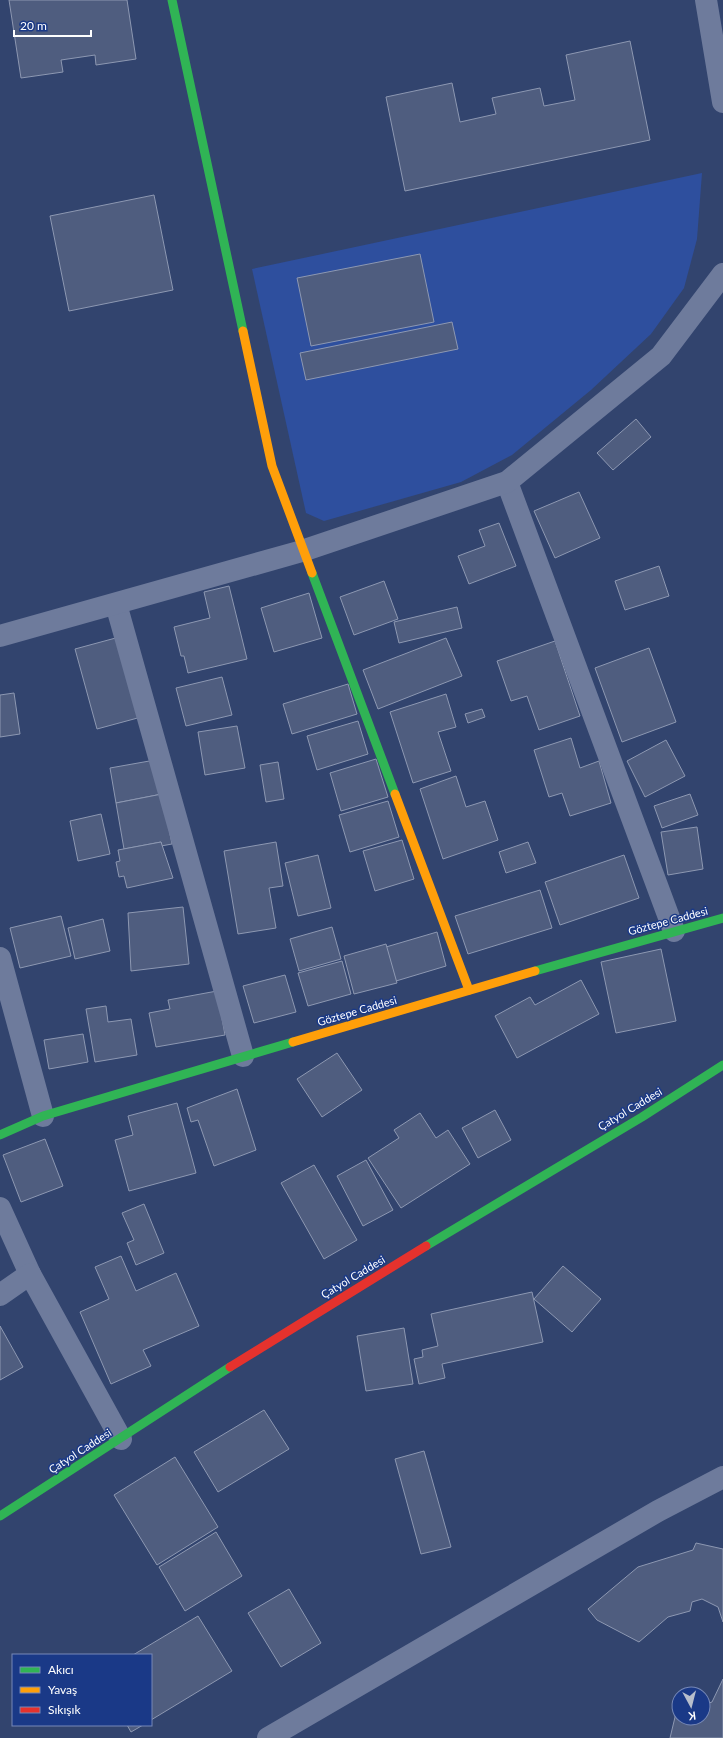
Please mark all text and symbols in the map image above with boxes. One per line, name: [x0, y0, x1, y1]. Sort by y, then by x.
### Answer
scale bar: [14, 12, 91, 38]
text: 20 m: [20, 18, 47, 33]
street label: Göztepe Caddesi: [627, 904, 709, 937]
street label: Göztepe Caddesi: [316, 993, 398, 1028]
street label: Çatyol Caddesi: [595, 1084, 664, 1133]
street label: Çatyol Caddesi: [318, 1252, 387, 1301]
street label: Çatyol Caddesi: [46, 1425, 114, 1476]
legend: [12, 1654, 152, 1726]
text: Akıcı: [48, 1662, 74, 1677]
text: Yavaş: [48, 1682, 77, 1697]
north arrow: [671, 1686, 711, 1726]
text: Sıkışık: [48, 1702, 81, 1717]
text: K: [687, 1710, 697, 1723]

